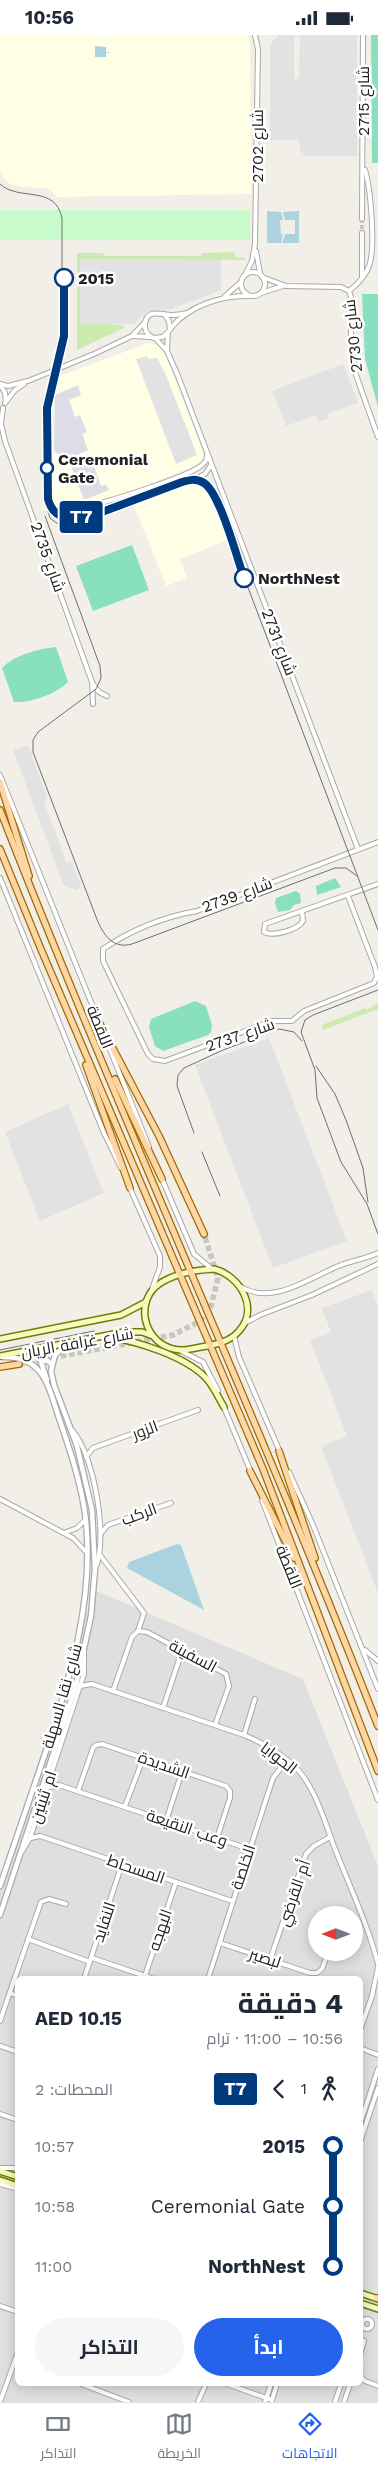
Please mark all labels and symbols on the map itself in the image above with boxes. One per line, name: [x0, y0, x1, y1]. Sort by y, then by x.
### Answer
street label: شارع 2715: [354, 66, 375, 136]
street label: شارع 2702: [248, 109, 269, 183]
marker: 2015: [54, 268, 74, 288]
place label: 2015: [78, 269, 114, 288]
street label: شارع 2730: [340, 298, 368, 374]
place label: Ceremonial Gate: [58, 450, 149, 487]
marker: Ceremonial Gate: [40, 461, 54, 475]
line badge: T7: [58, 501, 104, 533]
street label: شارع 2735: [25, 519, 69, 595]
marker: NorthNest: [234, 568, 254, 588]
place label: NorthNest: [258, 569, 340, 588]
street label: شارع 2731: [256, 606, 300, 679]
street label: شارع 2739: [199, 873, 276, 918]
street label: اللقطة: [83, 1003, 117, 1051]
street label: شارع 2737: [203, 1014, 278, 1058]
street label: شارع غرافة الريان: [19, 1324, 135, 1364]
street label: الزور: [128, 1417, 161, 1444]
street label: الركب: [119, 1499, 159, 1529]
street label: اللقطة: [272, 1543, 306, 1591]
street label: السفينة: [166, 1636, 220, 1676]
street label: شارع نقا السهلة: [38, 1641, 88, 1751]
street label: الحوايا: [257, 1738, 301, 1778]
street label: الشديدة: [136, 1747, 192, 1783]
street label: ام ثنيتين: [26, 1768, 62, 1826]
street label: وعب النقيعة: [144, 1805, 230, 1851]
street label: الخلصة: [227, 1842, 259, 1892]
street label: المسحاط: [105, 1850, 167, 1888]
street label: أم القرضي: [274, 1857, 317, 1930]
street label: النفايد: [89, 1899, 119, 1945]
north arrow: [308, 1906, 362, 1961]
street label: البهجه: [144, 1907, 177, 1954]
street label: لبصير: [246, 1944, 283, 1972]

